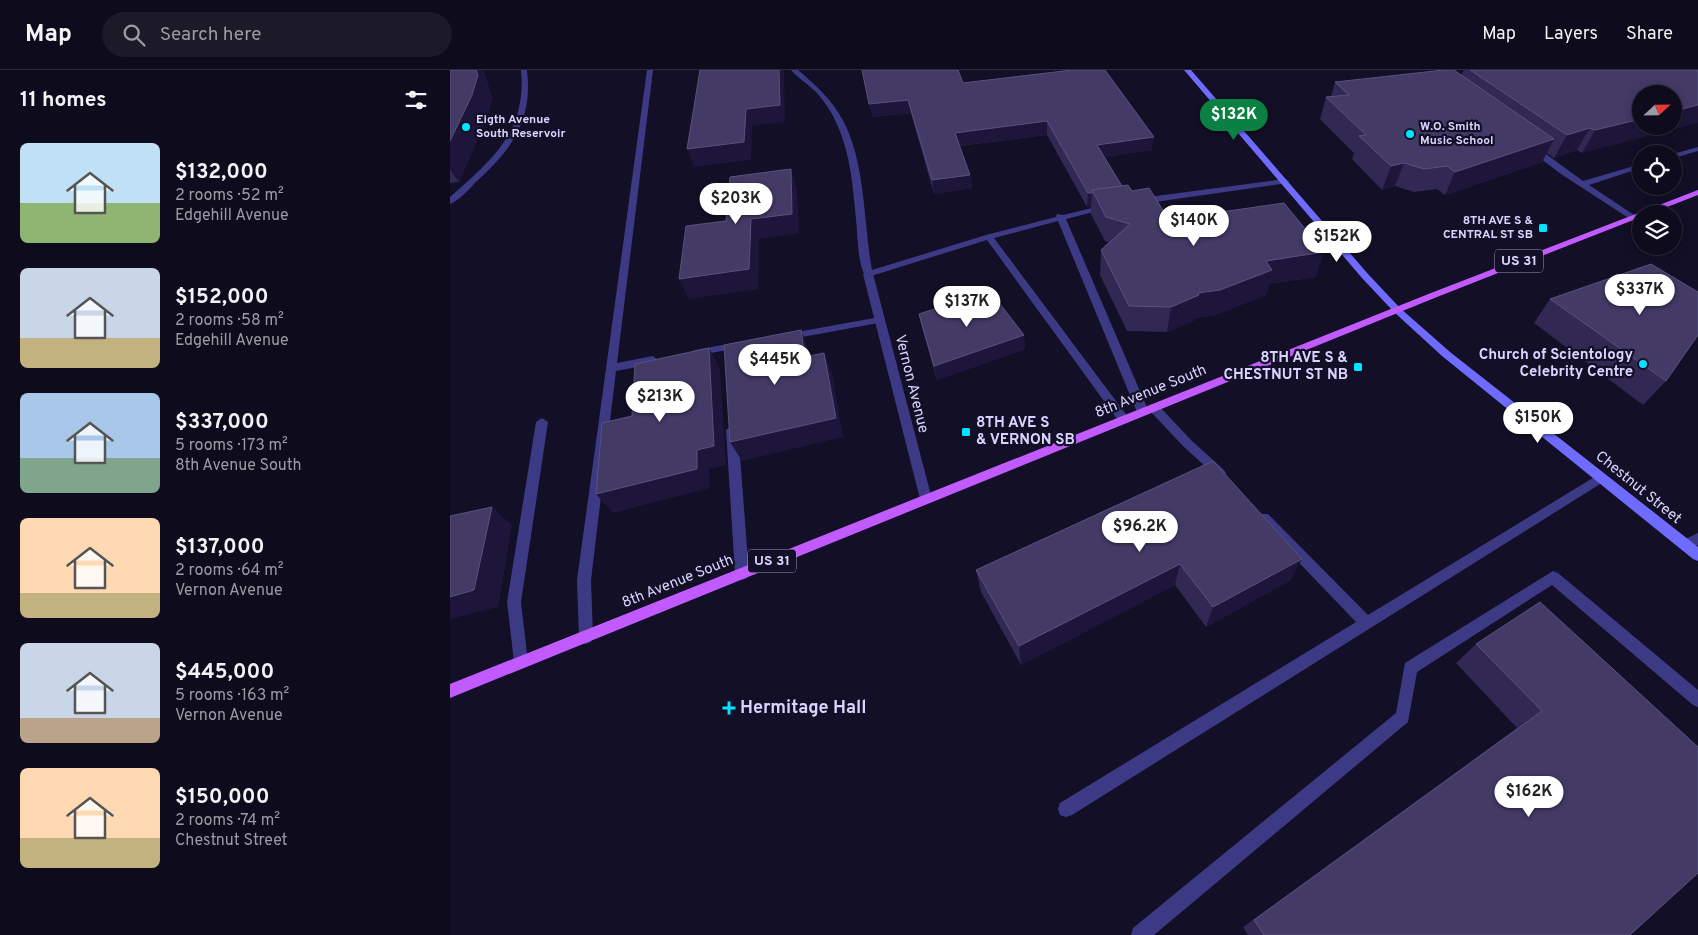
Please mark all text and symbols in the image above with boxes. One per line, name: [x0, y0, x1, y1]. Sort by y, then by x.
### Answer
search box: [102, 12, 452, 57]
text: Map: [25, 20, 72, 50]
icon: search: [120, 21, 148, 49]
text: Search here: [160, 23, 261, 47]
text: Map: [1482, 23, 1516, 46]
text: Layers: [1544, 23, 1598, 46]
text: Share: [1626, 23, 1673, 46]
north arrow: [1632, 85, 1682, 135]
map controls: [1632, 85, 1682, 255]
icon: filters: [402, 86, 430, 114]
text: 11 homes: [20, 87, 107, 114]
pin: $132K: [1199, 98, 1269, 141]
text: $132K: [1211, 105, 1257, 125]
place label: Eigth Avenue South Reservoir: [476, 112, 565, 142]
place label: W.O. Smith Music School: [1420, 119, 1494, 149]
marker: Eigth Avenue South Reservoir: [460, 121, 472, 133]
marker: W.O. Smith Music School: [1404, 128, 1416, 140]
button: locate: [1632, 145, 1682, 195]
text: $132,000: [175, 159, 268, 186]
icon: home: [60, 163, 120, 223]
pin: $203K: [701, 182, 771, 225]
text: 2 rooms · 52 m²: [175, 186, 284, 206]
text: $203K: [711, 189, 761, 209]
pin: $140K: [1159, 204, 1229, 247]
button: layers: [1632, 205, 1682, 255]
text: Edgehill Avenue: [175, 206, 289, 226]
text: $140K: [1170, 211, 1218, 231]
place label: 8TH AVE S & CENTRAL ST SB: [1443, 213, 1533, 243]
pin: $152K: [1302, 220, 1372, 263]
marker: 8TH AVE S & CENTRAL ST SB: [1537, 222, 1549, 234]
text: $152K: [1314, 227, 1360, 247]
road number: US 31: [1495, 250, 1543, 272]
pin: $337K: [1605, 274, 1675, 316]
text: $337K: [1616, 280, 1664, 300]
text: $152,000: [175, 284, 269, 311]
pin: $137K: [932, 286, 1002, 328]
icon: home: [60, 288, 120, 348]
text: $137K: [944, 292, 990, 312]
text: 2 rooms · 58 m²: [175, 311, 284, 331]
text: Edgehill Avenue: [175, 331, 289, 351]
street label: Vernon Avenue: [890, 333, 932, 435]
pin: $445K: [740, 344, 810, 386]
place label: Church of Scientology Celebrity Centre: [1479, 346, 1633, 382]
place label: 8TH AVE S & CHESTNUT ST NB: [1224, 349, 1348, 385]
text: $445K: [749, 350, 801, 370]
marker: Church of Scientology Celebrity Centre: [1637, 358, 1649, 370]
street label: 8th Avenue South: [1092, 361, 1210, 423]
marker: 8TH AVE S & CHESTNUT ST NB: [1352, 361, 1364, 373]
pin: $213K: [625, 380, 695, 423]
text: $213K: [637, 387, 683, 407]
pin: $150K: [1503, 402, 1573, 444]
text: $150K: [1514, 408, 1562, 428]
text: $337,000: [175, 409, 269, 436]
icon: home: [60, 413, 120, 473]
place label: 8TH AVE S & VERNON SB: [976, 414, 1075, 450]
marker: 8TH AVE S & VERNON SB: [960, 426, 972, 438]
text: 5 rooms · 173 m²: [175, 436, 288, 456]
street label: Chestnut Street: [1591, 447, 1685, 529]
text: 8th Avenue South: [175, 456, 302, 476]
pin: $96.2K: [1099, 510, 1181, 553]
text: $96.2K: [1113, 517, 1167, 537]
text: $137,000: [175, 534, 265, 561]
icon: home: [60, 538, 120, 598]
road number: US 31: [748, 550, 796, 572]
street label: 8th Avenue South: [619, 551, 737, 613]
text: 2 rooms · 64 m²: [175, 561, 284, 581]
text: Vernon Avenue: [175, 581, 283, 601]
text: $445,000: [175, 659, 274, 686]
icon: home: [60, 663, 120, 723]
text: 5 rooms · 163 m²: [175, 686, 289, 706]
place label: Hermitage Hall: [740, 697, 867, 720]
marker: Hermitage Hall: [722, 701, 736, 715]
text: Vernon Avenue: [175, 706, 283, 726]
pin: $162K: [1494, 776, 1564, 818]
text: $162K: [1506, 782, 1553, 802]
text: $150,000: [175, 784, 269, 811]
icon: home: [60, 788, 120, 848]
text: 2 rooms · 74 m²: [175, 811, 280, 831]
text: Chestnut Street: [175, 831, 288, 851]

